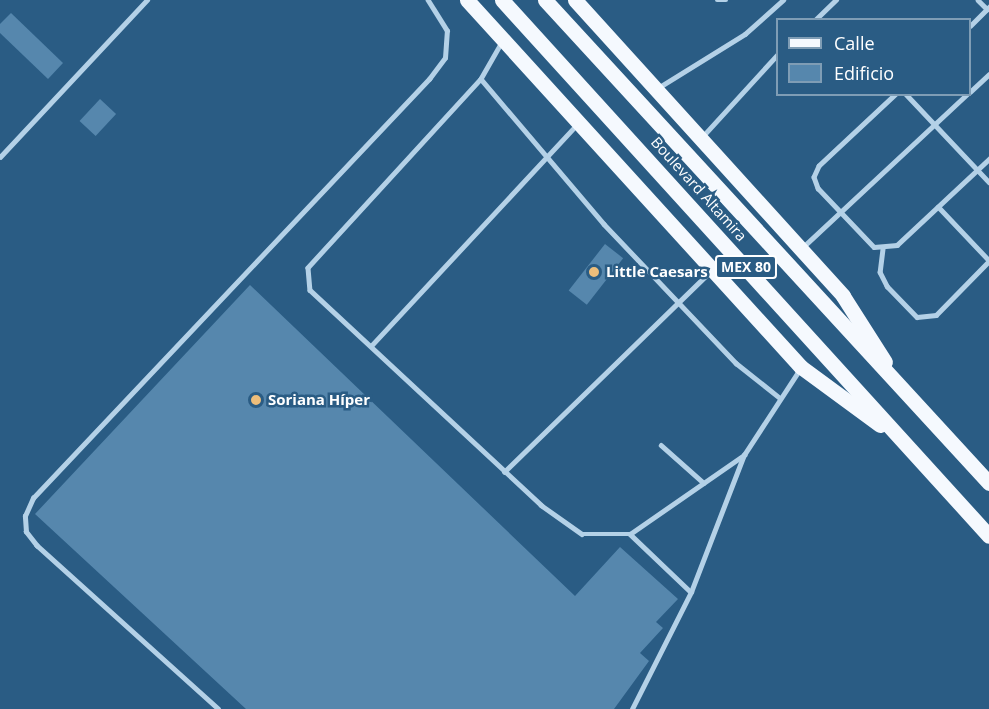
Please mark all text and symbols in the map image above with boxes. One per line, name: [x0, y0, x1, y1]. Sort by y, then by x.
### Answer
legend: [776, 18, 971, 96]
text: Calle: [834, 31, 875, 55]
text: Edificio: [834, 61, 894, 85]
street label: Boulevard Altamira: [647, 133, 751, 245]
road number: MEX 80: [714, 256, 777, 278]
place label: Little Caesars: [606, 263, 708, 281]
marker: Little Caesars: [587, 265, 601, 279]
place label: Soriana Híper: [268, 391, 370, 409]
marker: Soriana Híper: [249, 393, 263, 407]

